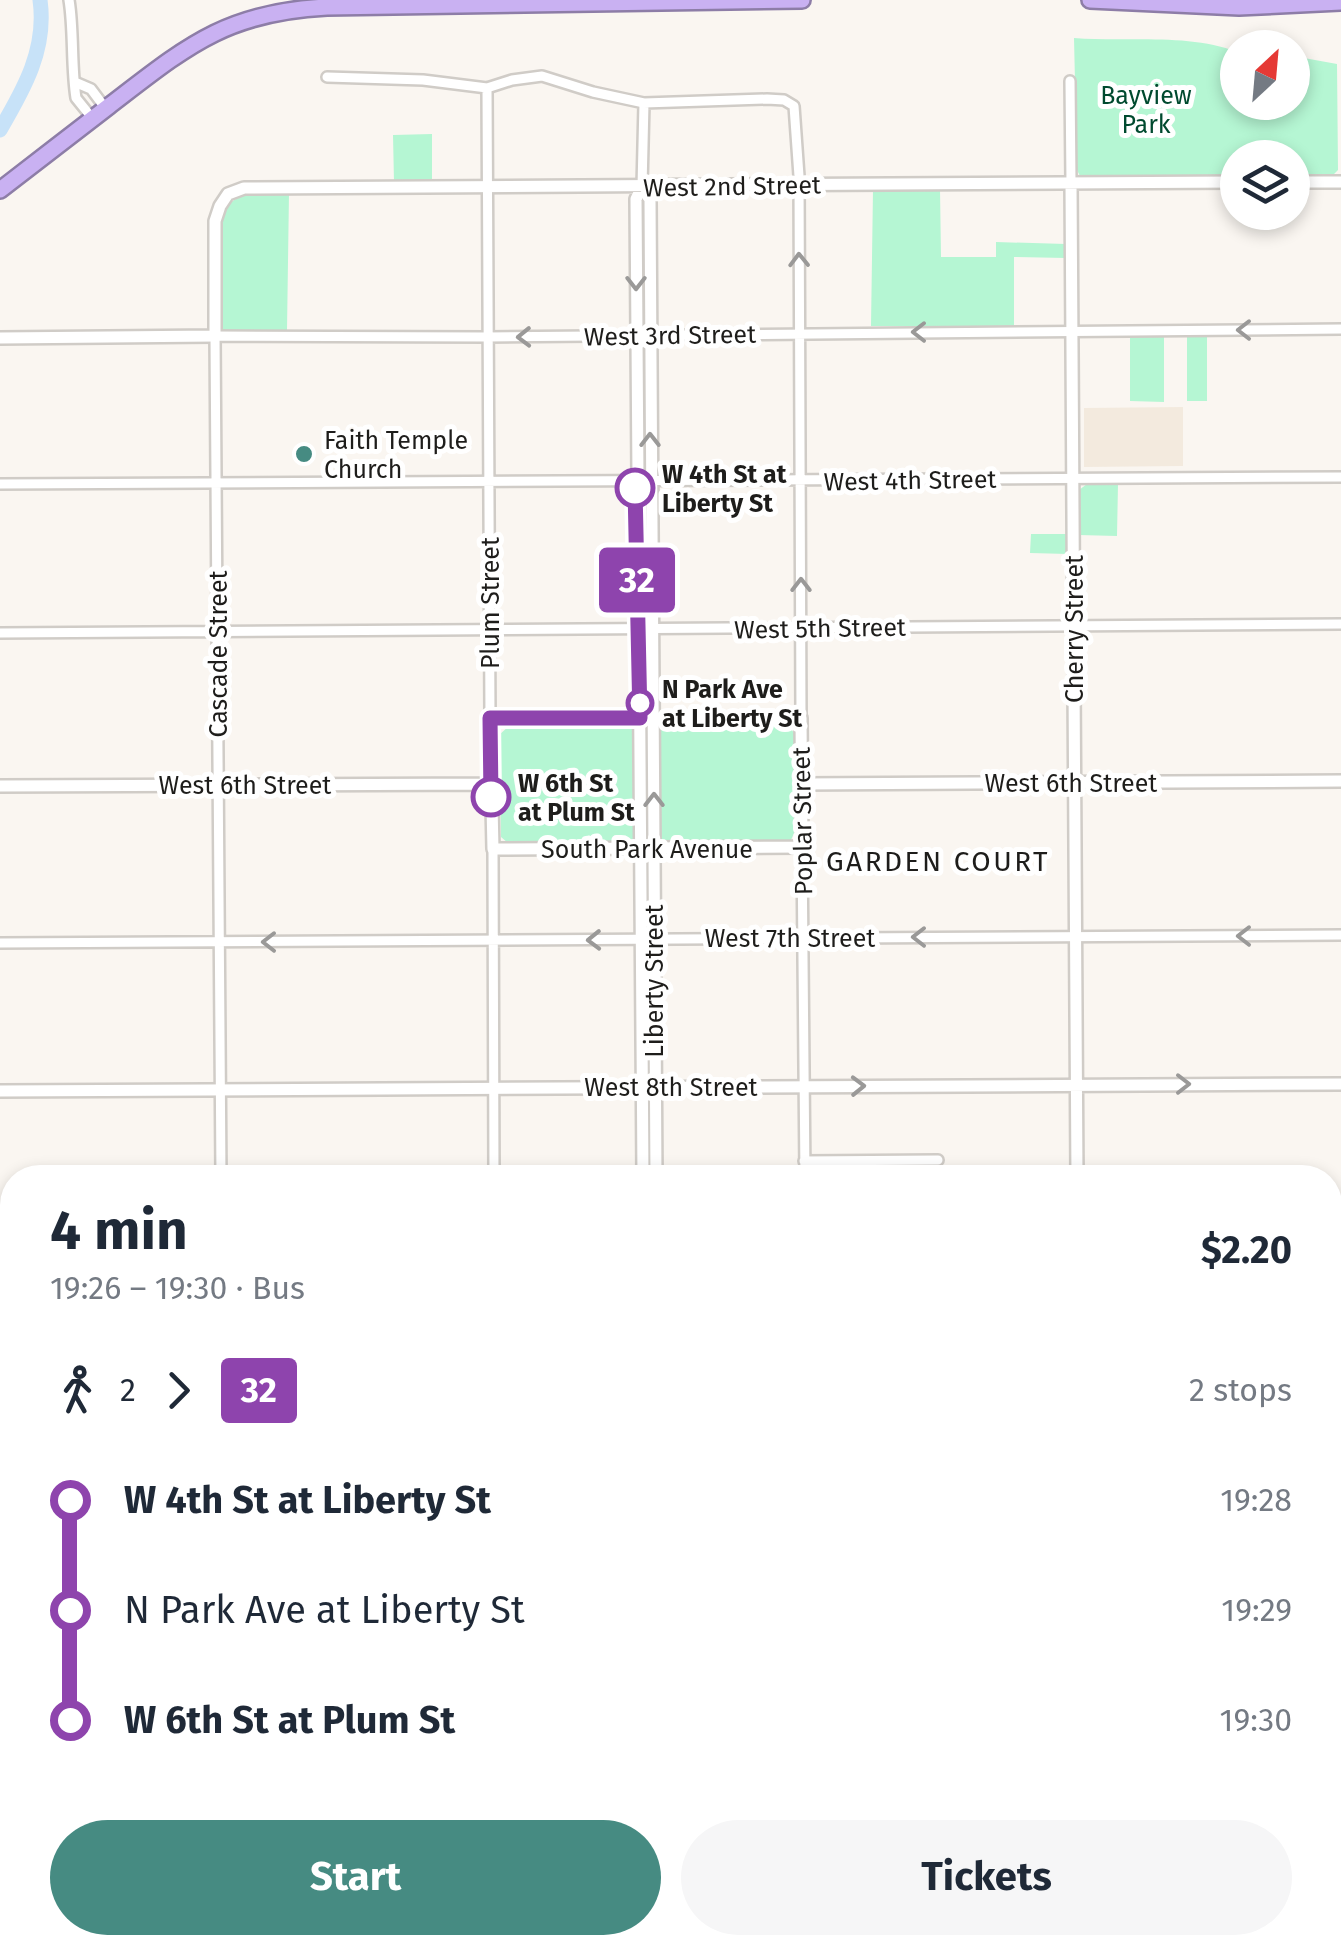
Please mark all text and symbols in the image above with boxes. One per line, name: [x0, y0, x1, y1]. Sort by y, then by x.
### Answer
north arrow: [1220, 30, 1310, 120]
map controls: [1220, 30, 1310, 230]
park label: Bayview Park: [1100, 81, 1192, 140]
button: layers: [1220, 140, 1310, 230]
street label: West 2nd Street: [643, 170, 822, 204]
one-way arrow: [788, 252, 810, 268]
one-way arrow: [625, 276, 647, 292]
street label: West 3rd Street: [584, 319, 757, 352]
one-way arrow: [1235, 319, 1250, 341]
one-way arrow: [910, 321, 926, 343]
one-way arrow: [515, 326, 530, 348]
place label: Faith Temple Church: [324, 426, 468, 485]
one-way arrow: [639, 432, 661, 448]
marker: Faith Temple Church: [293, 443, 315, 465]
place label: W 4th St at Liberty St: [662, 460, 787, 519]
street label: West 4th Street: [823, 464, 998, 498]
marker: W 4th St at Liberty St: [616, 469, 654, 507]
street label: Plum Street: [476, 536, 506, 669]
line badge: 32: [592, 548, 682, 612]
street label: Cherry Street: [1060, 554, 1090, 703]
text: 32: [619, 559, 655, 601]
street label: Cascade Street: [204, 569, 234, 738]
one-way arrow: [790, 577, 812, 592]
street label: West 5th Street: [734, 612, 907, 645]
place label: N Park Ave at Liberty St: [662, 675, 803, 734]
marker: N Park Ave at Liberty St: [627, 690, 653, 716]
street label: Poplar Street: [787, 746, 819, 895]
place label: W 6th St at Plum St: [518, 769, 635, 828]
street label: West 6th Street: [985, 769, 1158, 799]
street label: West 6th Street: [159, 771, 332, 801]
marker: W 6th St at Plum St: [472, 778, 510, 816]
one-way arrow: [644, 792, 665, 808]
street label: South Park Avenue: [541, 835, 753, 865]
district label: GARDEN COURT: [826, 845, 1050, 878]
street label: Liberty Street: [640, 903, 670, 1058]
street label: West 7th Street: [705, 924, 876, 954]
one-way arrow: [1235, 925, 1250, 947]
one-way arrow: [910, 926, 926, 948]
one-way arrow: [585, 929, 600, 951]
one-way arrow: [260, 931, 276, 953]
street label: West 8th Street: [584, 1073, 759, 1103]
one-way arrow: [1176, 1073, 1191, 1095]
one-way arrow: [850, 1075, 866, 1097]
text: 4 min: [50, 1198, 188, 1264]
text: $2.20: [1201, 1227, 1292, 1273]
text: 19:26 – 19:30 · Bus: [50, 1269, 305, 1307]
icon: walk: [50, 1363, 105, 1418]
icon: forward: [151, 1363, 206, 1418]
text: 32: [241, 1369, 277, 1411]
text: 2: [120, 1371, 136, 1409]
text: 2 stops: [1189, 1371, 1292, 1409]
text: W 4th St at Liberty St: [124, 1477, 491, 1523]
text: 19:28: [1220, 1481, 1292, 1519]
text: N Park Ave at Liberty St: [124, 1587, 525, 1633]
text: 19:29: [1221, 1591, 1292, 1629]
text: W 6th St at Plum St: [124, 1697, 455, 1743]
text: 19:30: [1220, 1701, 1292, 1739]
button: Start: [50, 1820, 661, 1935]
button: Tickets: [681, 1820, 1292, 1935]

